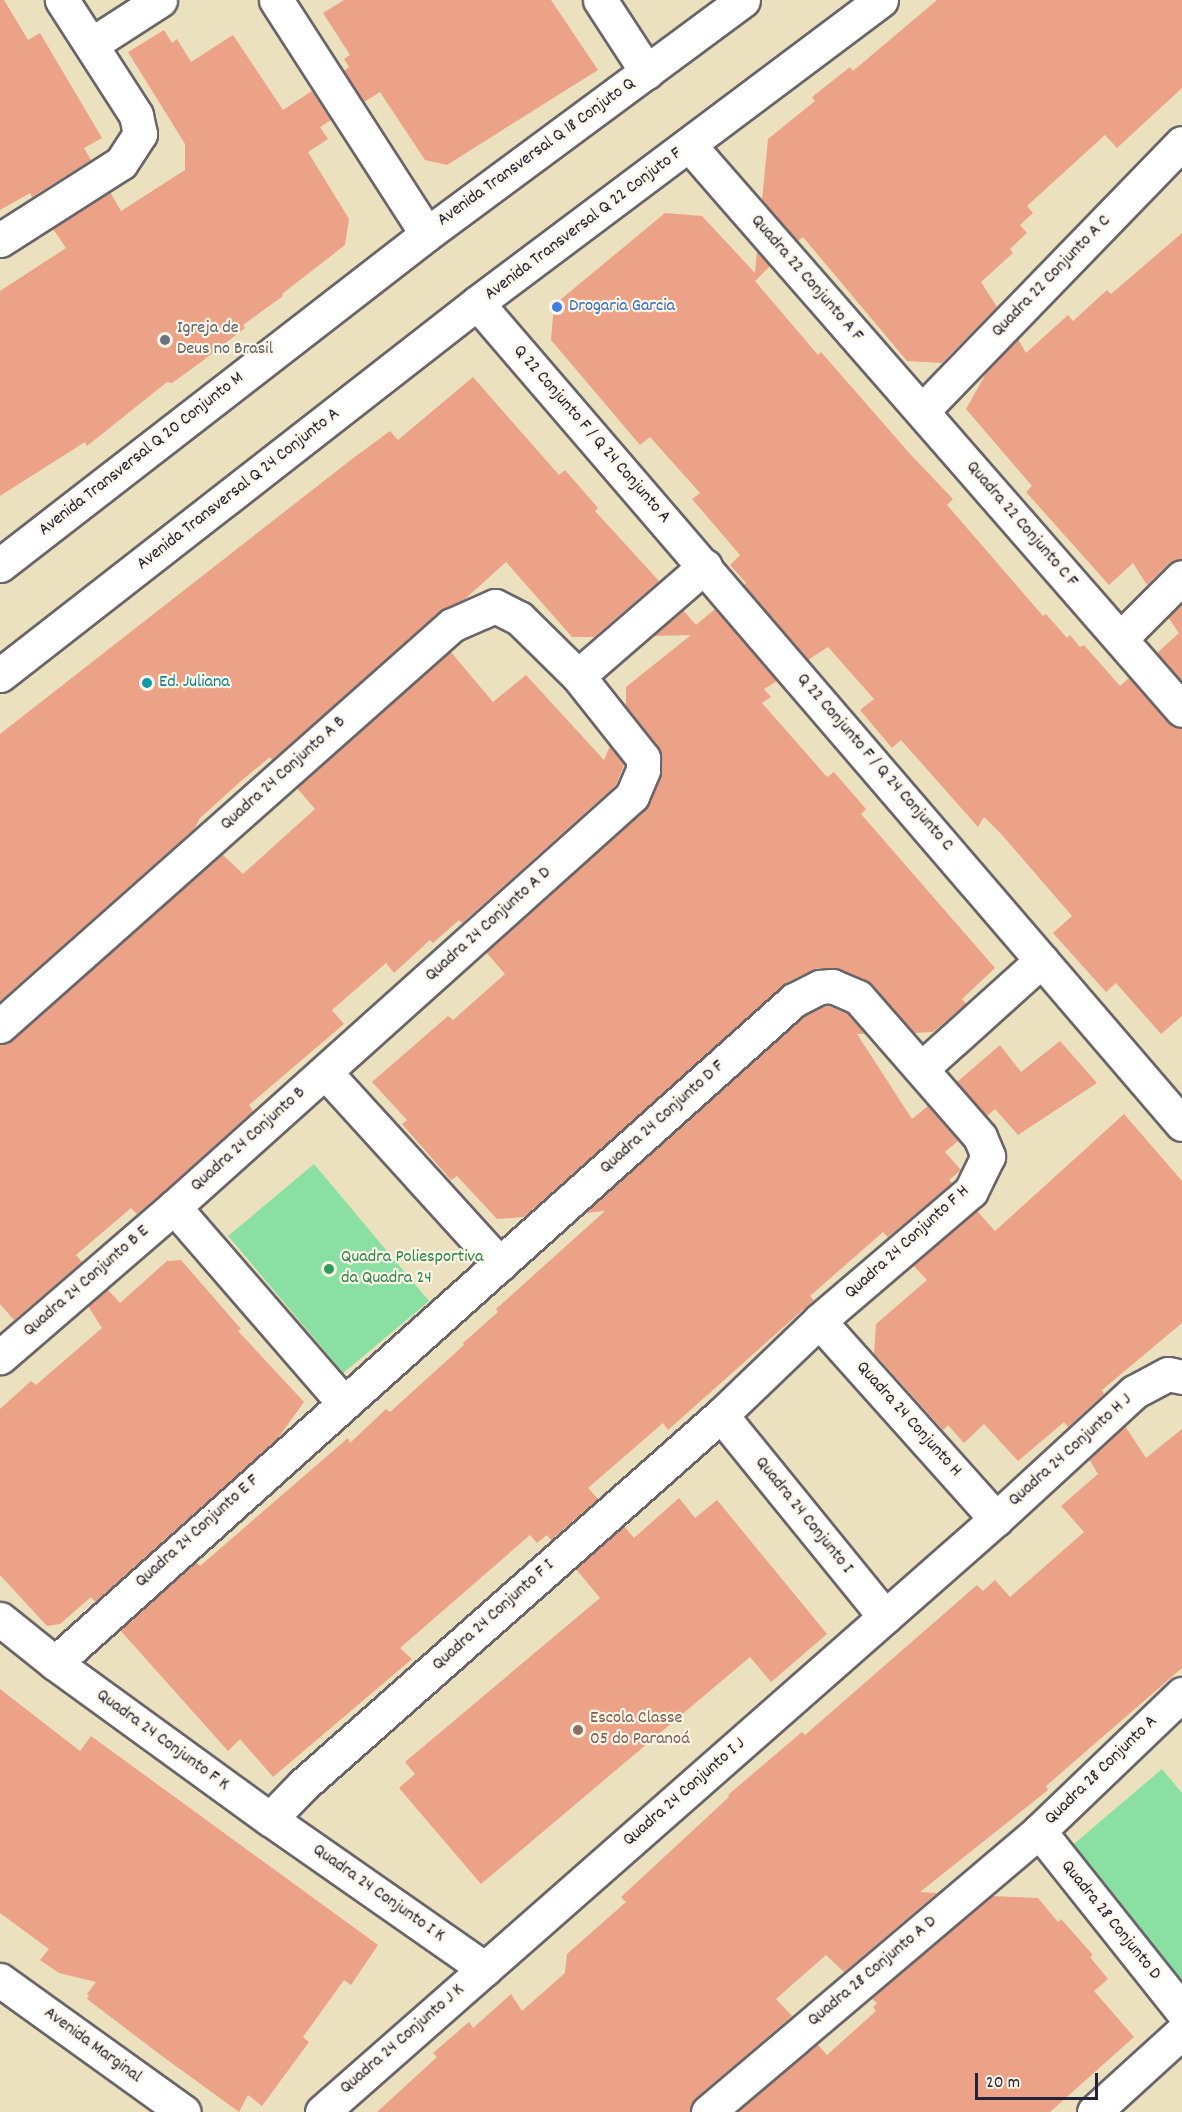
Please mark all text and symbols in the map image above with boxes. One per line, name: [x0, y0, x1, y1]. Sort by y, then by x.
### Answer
street label: Avenida Transversal Q 18 Conjuto Q: [434, 74, 640, 232]
street label: Avenida Transversal Q 22 Conjuto F: [481, 144, 687, 306]
street label: Quadra 22 Conjunto A F: [745, 211, 867, 347]
street label: Quadra 22 Conjunto A C: [988, 211, 1116, 343]
place label: Drogaria Garcia: [569, 296, 675, 318]
marker: Drogaria Garcia: [550, 300, 564, 314]
place label: Igreja de Deus no Brasil: [177, 319, 273, 362]
marker: Igreja de Deus no Brasil: [158, 333, 172, 347]
street label: Q 22 Conjunto F / Q 24 Conjunto A: [508, 341, 674, 529]
street label: Avenida Transversal Q 20 Conjunto M: [35, 368, 249, 542]
street label: Avenida Transversal Q 24 Conjunto A: [133, 404, 345, 576]
street label: Quadra 22 Conjunto C F: [960, 458, 1082, 592]
street label: Q 22 Conjunto F / Q 24 Conjunto C: [791, 670, 957, 856]
place label: Ed. Juliana: [159, 672, 230, 694]
marker: Ed. Juliana: [140, 676, 154, 690]
street label: Quadra 24 Conjunto A B: [217, 712, 351, 836]
street label: Quadra 24 Conjunto A D: [422, 863, 556, 987]
street label: Quadra 24 Conjunto D F: [596, 1056, 730, 1180]
street label: Quadra 24 Conjunto B: [187, 1083, 311, 1197]
street label: Quadra 24 Conjunto F H: [841, 1181, 975, 1305]
street label: Quadra 24 Conjunto B E: [20, 1222, 154, 1342]
place label: Quadra Poliesportiva da Quadra 24: [341, 1248, 484, 1290]
marker: Quadra Poliesportiva da Quadra 24: [322, 1262, 336, 1276]
street label: Quadra 24 Conjunto H: [851, 1358, 965, 1482]
street label: Quadra 24 Conjunto H J: [1005, 1390, 1137, 1512]
street label: Quadra 24 Conjunto I: [749, 1453, 857, 1579]
street label: Quadra 24 Conjunto E F: [132, 1471, 264, 1593]
street label: Quadra 24 Conjunto F I: [429, 1556, 559, 1676]
street label: Quadra 24 Conjunto F K: [91, 1686, 233, 1796]
place label: Escola Classe 05 do Paranoá: [590, 1709, 690, 1752]
street label: Quadra 28 Conjunto A: [1041, 1712, 1163, 1830]
marker: Escola Classe 05 do Paranoá: [571, 1723, 585, 1737]
street label: Quadra 24 Conjunto I J: [619, 1734, 751, 1852]
street label: Quadra 24 Conjunto I K: [308, 1840, 448, 1948]
street label: Quadra 28 Conjunto D: [1055, 1857, 1165, 1985]
street label: Quadra 28 Conjunto A D: [804, 1912, 942, 2032]
street label: Quadra 24 Conjunto J K: [336, 1980, 470, 2100]
street label: Avenida Marginal: [39, 2003, 145, 2089]
scale bar: [978, 2061, 1101, 2099]
text: 20 m: [986, 2071, 1020, 2096]

